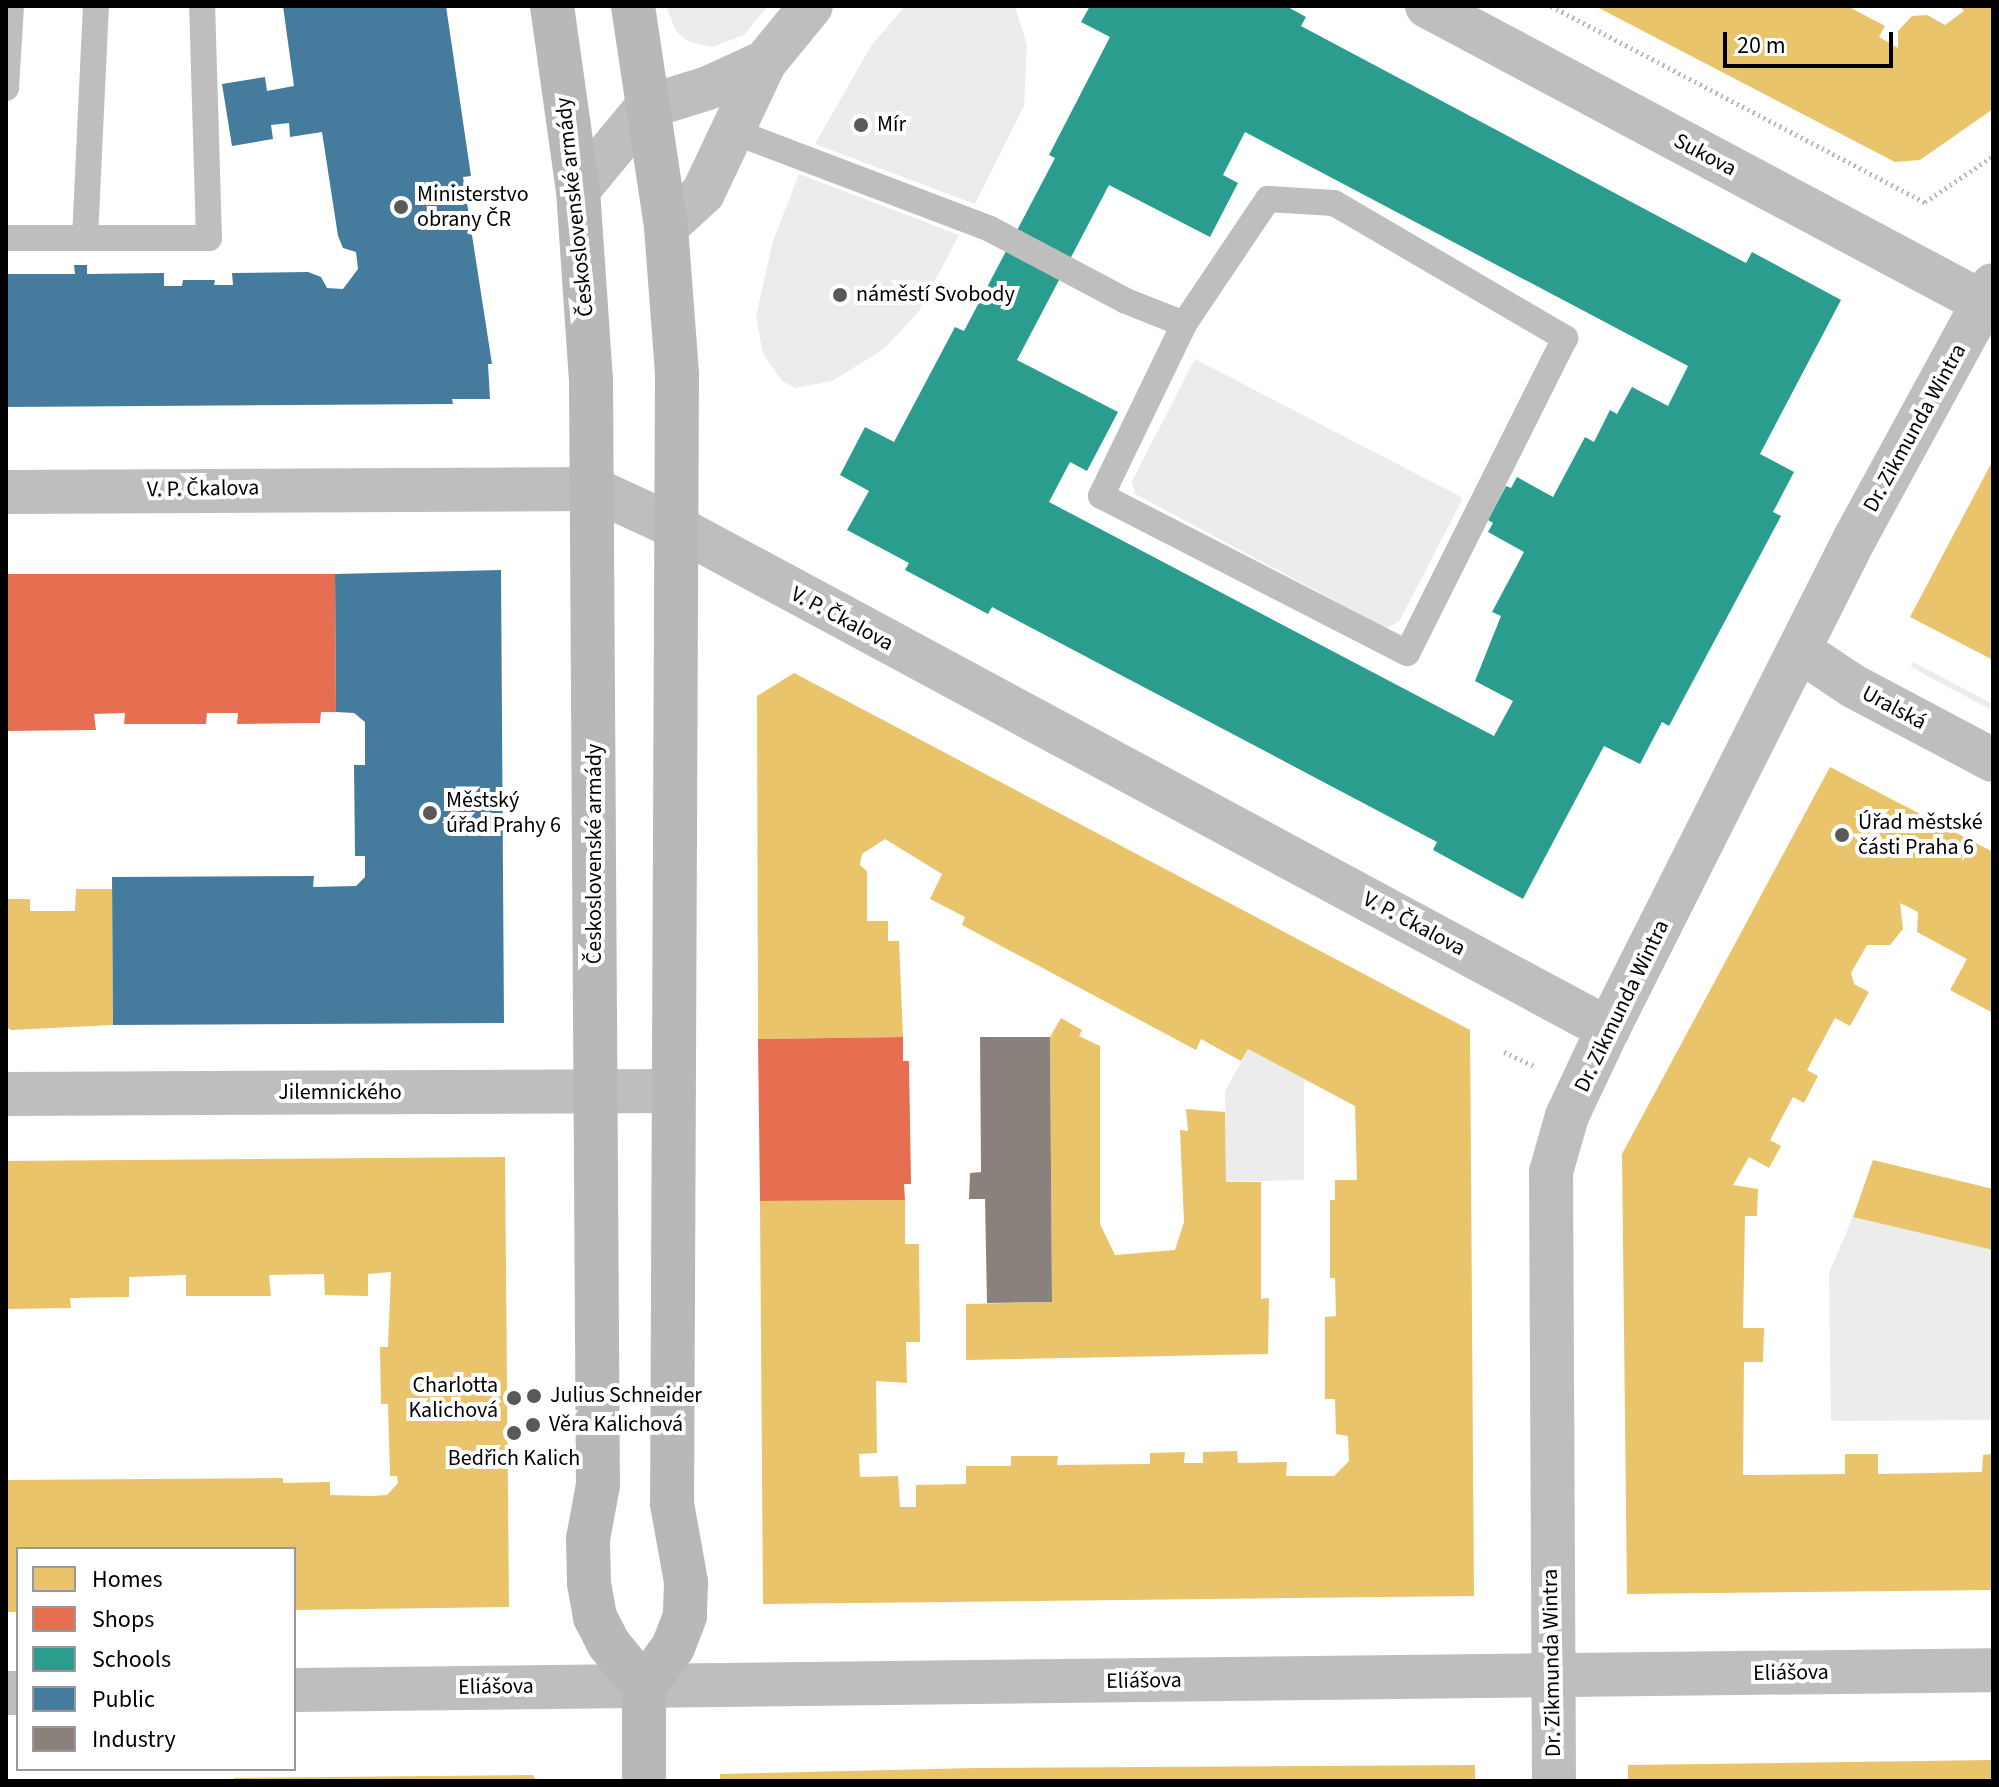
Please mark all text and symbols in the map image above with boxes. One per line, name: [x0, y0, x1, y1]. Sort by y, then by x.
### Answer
scale bar: [1727, 16, 1897, 66]
text: 20 m: [1737, 28, 1786, 63]
street label: Československé armády: [550, 96, 600, 318]
place label: Mír: [877, 112, 906, 138]
marker: Mír: [852, 116, 870, 134]
street label: Sukova: [1669, 128, 1741, 182]
place label: Ministerstvo obrany ČR: [417, 181, 529, 232]
marker: Ministerstvo obrany ČR: [392, 198, 410, 216]
place label: náměstí Svobody: [856, 282, 1015, 308]
marker: náměstí Svobody: [831, 286, 849, 304]
street label: Dr. Zikmunda Wintra: [1858, 339, 1972, 517]
street label: V. P. Čkalova: [147, 475, 259, 503]
street label: V. P. Čkalova: [786, 581, 898, 657]
street label: Uralská: [1857, 680, 1931, 736]
street label: Československé armády: [582, 744, 608, 964]
place label: Městský úřad Prahy 6: [446, 787, 561, 838]
marker: Městský úřad Prahy 6: [421, 804, 439, 822]
place label: Úřad městské části Praha 6: [1858, 809, 1983, 860]
marker: Úřad městské části Praha 6: [1833, 826, 1851, 844]
street label: V. P. Čkalova: [1358, 886, 1470, 962]
street label: Dr. Zikmunda Wintra: [1569, 916, 1675, 1096]
street label: Jilemnického: [278, 1080, 402, 1106]
place label: Charlotta Kalichová: [408, 1372, 498, 1424]
place label: Julius Schneider: [550, 1383, 702, 1409]
marker: Julius Schneider: [525, 1387, 543, 1405]
marker: Charlotta Kalichová: [505, 1389, 523, 1407]
place label: Věra Kalichová: [549, 1412, 683, 1438]
marker: Věra Kalichová: [524, 1416, 542, 1434]
marker: Bedřich Kalich: [505, 1424, 523, 1442]
place label: Bedřich Kalich: [448, 1446, 580, 1472]
legend: [16, 1547, 296, 1771]
text: Homes: [92, 1562, 163, 1597]
street label: Dr. Zikmunda Wintra: [1537, 1569, 1567, 1757]
text: Shops: [92, 1602, 154, 1637]
text: Schools: [92, 1642, 171, 1677]
street label: Eliášova: [1753, 1659, 1829, 1687]
street label: Eliášova: [1106, 1667, 1182, 1695]
street label: Eliášova: [458, 1673, 534, 1701]
text: Public: [92, 1682, 155, 1717]
text: Industry: [92, 1722, 176, 1757]

